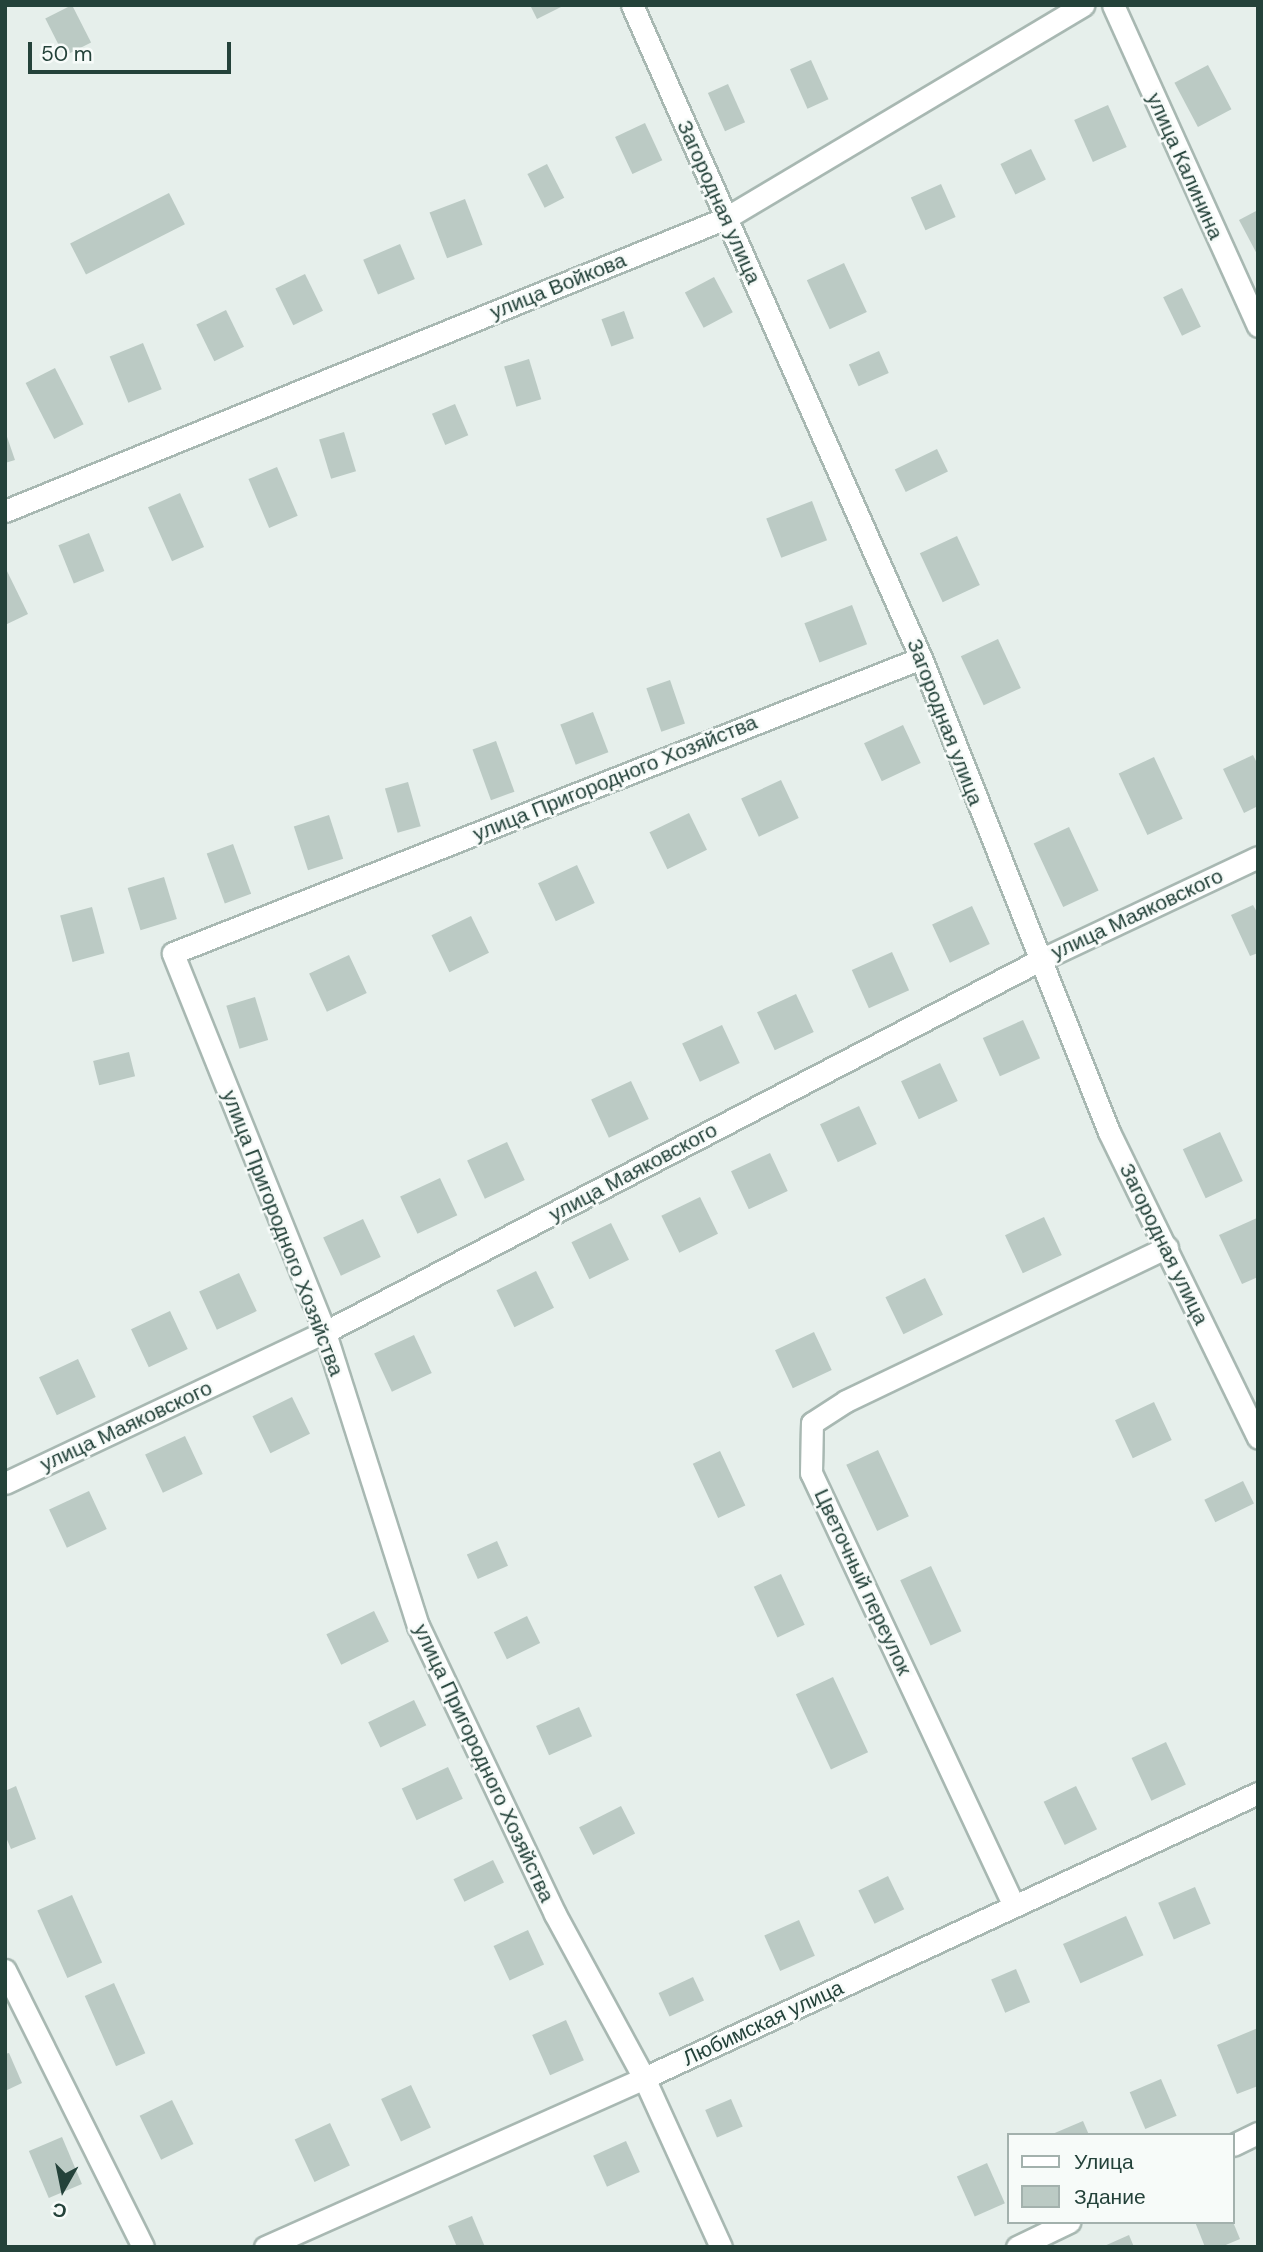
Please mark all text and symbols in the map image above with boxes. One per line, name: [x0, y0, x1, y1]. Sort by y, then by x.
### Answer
scale bar: [32, 28, 234, 72]
text: 50 m: [41, 40, 92, 68]
street label: улица Калинина: [1141, 89, 1229, 243]
street label: Загородная улица: [672, 116, 766, 288]
street label: улица Войкова: [486, 247, 630, 325]
street label: Загородная улица: [902, 635, 988, 809]
street label: улица Пригородного Хозяйства: [469, 709, 761, 847]
street label: улица Маяковского: [1047, 863, 1227, 965]
street label: улица Пригородного Хозяйства: [217, 1086, 349, 1380]
street label: улица Маяковского: [545, 1117, 721, 1227]
street label: Загородная улица: [1114, 1159, 1214, 1329]
street label: улица Маяковского: [36, 1375, 216, 1477]
street label: Цветочный переулок: [809, 1485, 917, 1679]
street label: улица Пригородного Хозяйства: [408, 1620, 560, 1906]
street label: Любимская улица: [679, 1975, 847, 2071]
legend: [1007, 2133, 1235, 2224]
text: Улица: [1074, 2148, 1134, 2176]
north arrow: [28, 2154, 98, 2224]
text: Здание: [1074, 2183, 1146, 2211]
text: С: [51, 2197, 68, 2224]

